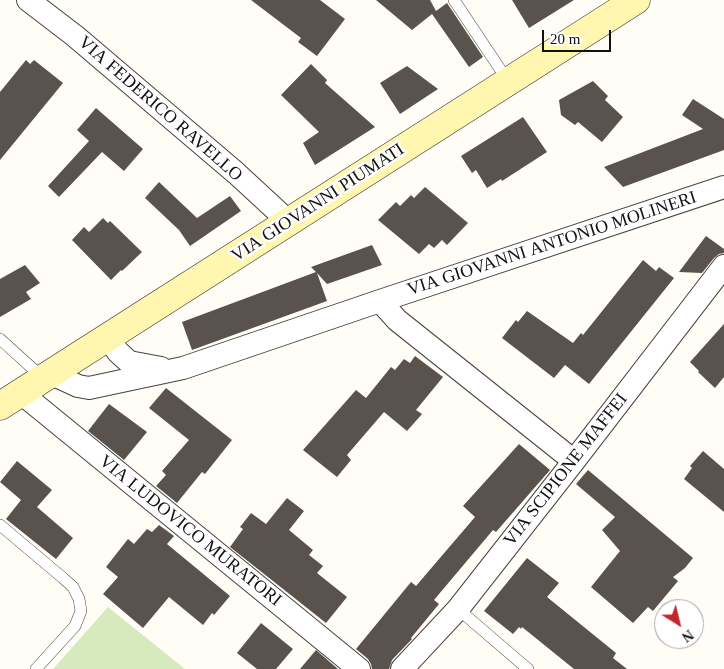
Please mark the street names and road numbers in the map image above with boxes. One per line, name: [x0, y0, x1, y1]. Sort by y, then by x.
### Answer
street label: VIA FEDERICO RAVELLO: [73, 32, 247, 186]
street label: VIA GIOVANNI PIUMATI: [228, 139, 408, 267]
street label: VIA GIOVANNI ANTONIO MOLINERI: [405, 187, 699, 301]
street label: VIA SCIPIONE MAFFEI: [500, 389, 632, 551]
street label: VIA LUDOVICO MURATORI: [94, 451, 286, 611]

